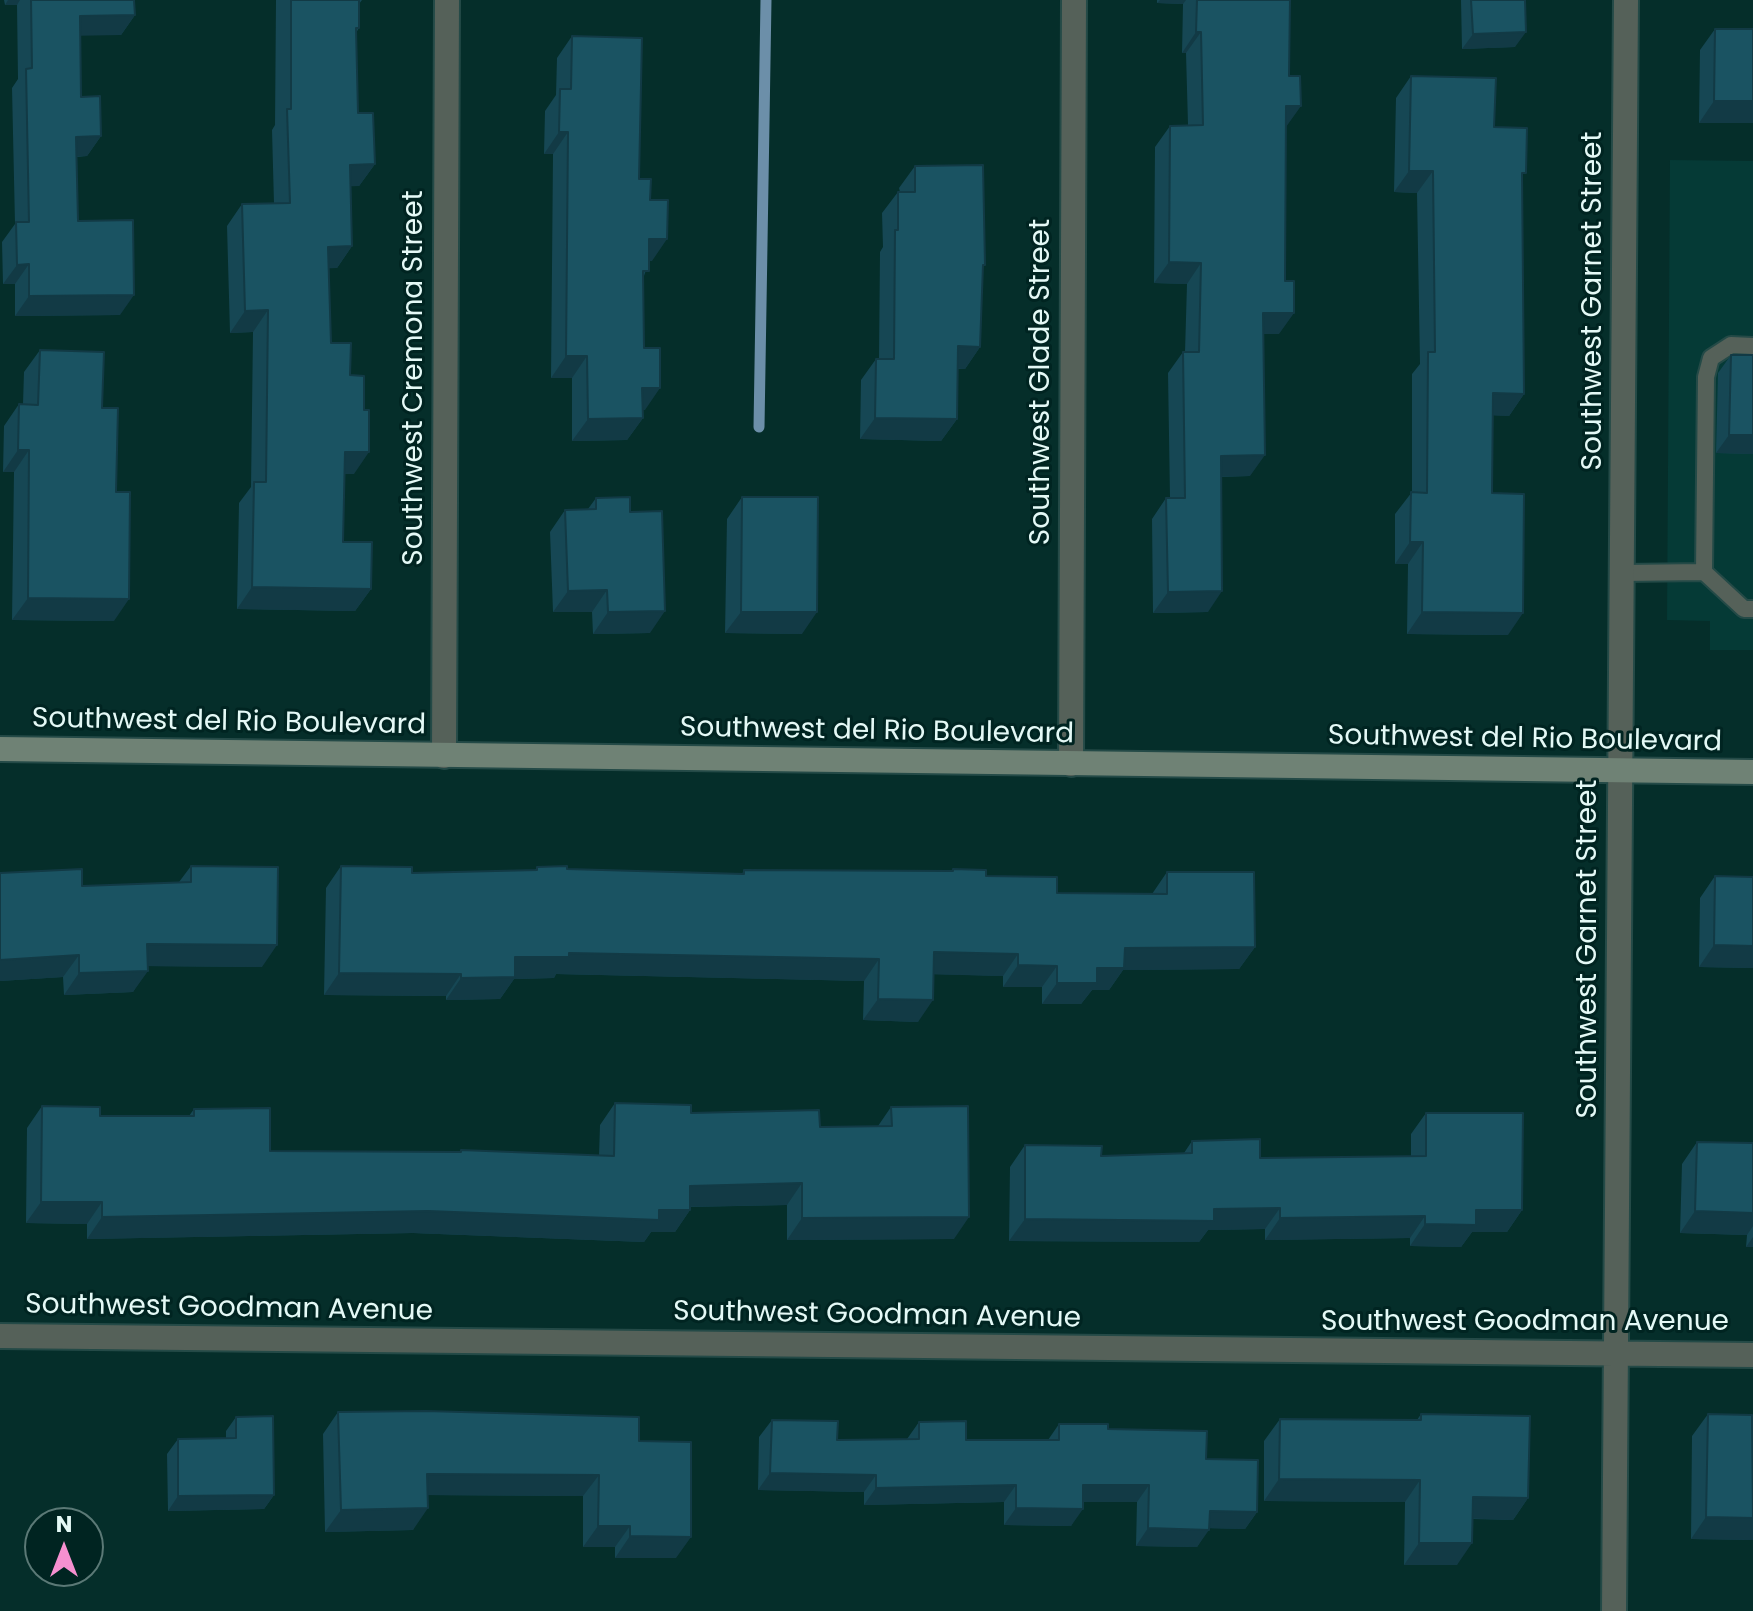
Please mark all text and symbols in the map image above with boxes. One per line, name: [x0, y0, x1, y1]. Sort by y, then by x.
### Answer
street label: Southwest Garnet Street: [1577, 131, 1611, 471]
street label: Southwest Cremona Street: [398, 190, 432, 566]
street label: Southwest Glade Street: [1025, 219, 1059, 545]
street label: Southwest del Rio Boulevard: [32, 703, 426, 743]
street label: Southwest del Rio Boulevard: [680, 712, 1074, 752]
street label: Southwest del Rio Boulevard: [1328, 720, 1722, 760]
street label: Southwest Garnet Street: [1572, 779, 1606, 1119]
street label: Southwest Goodman Avenue: [25, 1289, 433, 1329]
street label: Southwest Goodman Avenue: [673, 1296, 1081, 1336]
street label: Southwest Goodman Avenue: [1321, 1306, 1729, 1340]
north arrow: [24, 1507, 104, 1587]
text: N: [56, 1509, 72, 1540]

